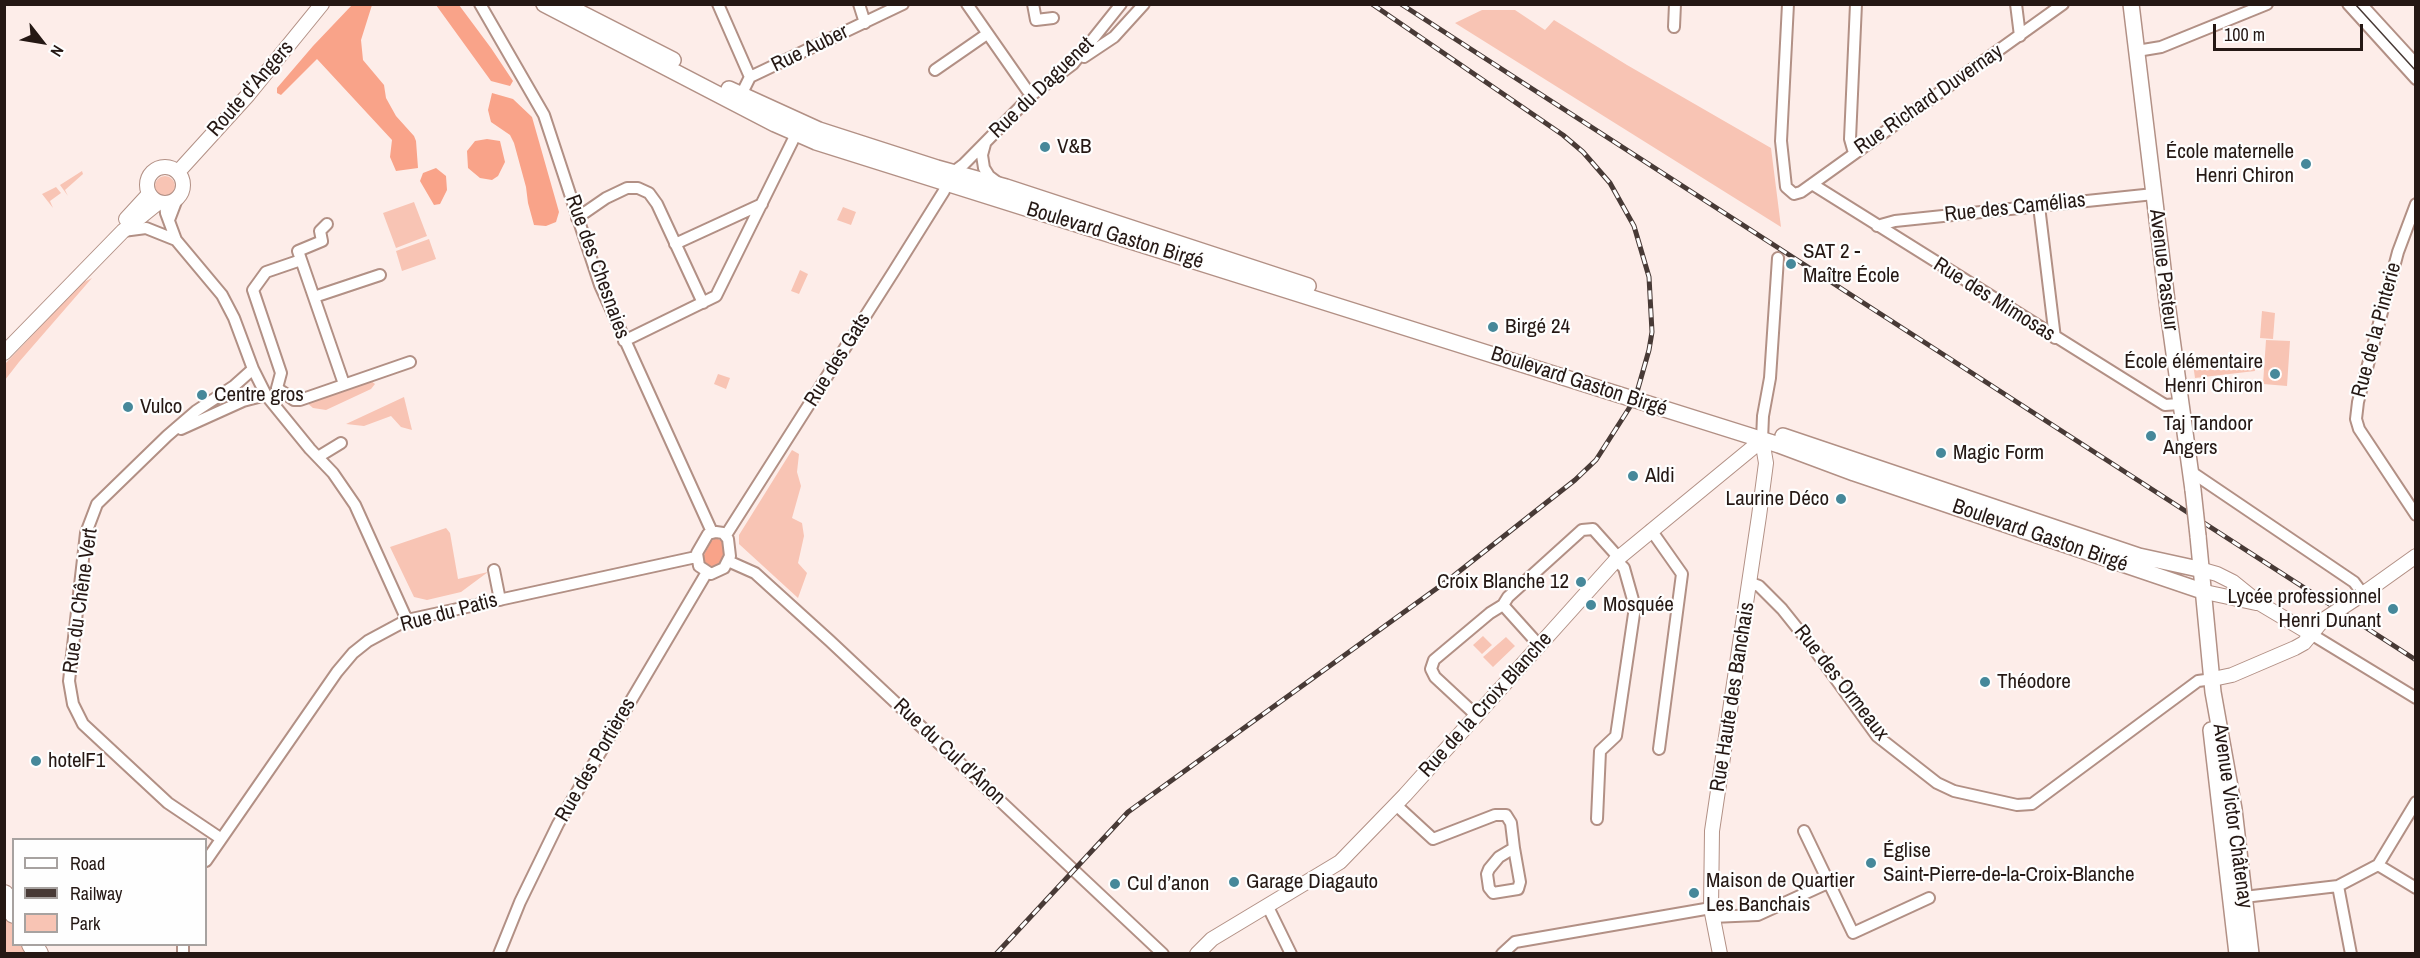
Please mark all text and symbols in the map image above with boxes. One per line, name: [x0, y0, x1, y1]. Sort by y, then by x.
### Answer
north arrow: [12, 12, 72, 72]
scale bar: [2216, 12, 2366, 50]
street label: Rue Auber: [767, 20, 853, 78]
text: 100 m: [2224, 22, 2265, 47]
street label: Rue du Daguenet: [985, 32, 1099, 144]
street label: Route d’Angers: [203, 36, 299, 142]
street label: Rue Richard Duvernay: [1850, 39, 2008, 161]
text: N: [46, 42, 69, 61]
place label: V&B: [1057, 134, 1091, 160]
place label: École maternelle Henri Chiron: [2166, 139, 2294, 189]
marker: V&B: [1038, 140, 1052, 154]
marker: École maternelle Henri Chiron: [2299, 157, 2313, 171]
street label: Rue des Camélias: [1943, 188, 2087, 228]
street label: Rue des Chesnaies: [559, 192, 635, 342]
street label: Boulevard Gaston Birgé: [1023, 197, 1207, 275]
street label: Avenue Pasteur: [2143, 208, 2183, 332]
place label: SAT 2 - Maître École: [1803, 239, 1900, 289]
street label: Rue des Mimosas: [1928, 253, 2060, 347]
marker: SAT 2 - Maître École: [1784, 257, 1798, 271]
street label: Rue de la Pinterie: [2347, 260, 2407, 400]
street label: Rue des Gats: [799, 309, 877, 411]
place label: Birgé 24: [1505, 314, 1570, 340]
marker: Birgé 24: [1486, 320, 1500, 334]
street label: Boulevard Gaston Birgé: [1488, 342, 1670, 422]
place label: École élémentaire Henri Chiron: [2124, 349, 2263, 399]
marker: École élémentaire Henri Chiron: [2268, 367, 2282, 381]
place label: Centre gros: [214, 382, 304, 408]
marker: Centre gros: [195, 388, 209, 402]
place label: Vulco: [140, 394, 182, 420]
marker: Vulco: [121, 400, 135, 414]
place label: Taj Tandoor Angers: [2163, 411, 2253, 461]
marker: Taj Tandoor Angers: [2144, 429, 2158, 443]
place label: Magic Form: [1953, 440, 2044, 466]
marker: Magic Form: [1934, 446, 1948, 460]
place label: Aldi: [1645, 463, 1675, 489]
marker: Aldi: [1626, 469, 1640, 483]
place label: Laurine Déco: [1726, 486, 1829, 512]
marker: Laurine Déco: [1834, 492, 1848, 506]
street label: Boulevard Gaston Birgé: [1949, 494, 2131, 578]
street label: Rue du Chêne Vert: [58, 527, 104, 675]
place label: Croix Blanche 12: [1437, 569, 1569, 595]
marker: Croix Blanche 12: [1574, 575, 1588, 589]
place label: Lycée professionnel Henri Dunant: [2228, 584, 2381, 634]
street label: Rue du Patis: [398, 588, 500, 638]
place label: Mosquée: [1603, 592, 1674, 618]
marker: Mosquée: [1584, 598, 1598, 612]
street label: Rue Haute des Banchais: [1706, 600, 1760, 794]
marker: Lycée professionnel Henri Dunant: [2386, 602, 2400, 616]
street label: Rue des Ormeaux: [1788, 620, 1894, 746]
street label: Rue de la Croix Blanche: [1414, 627, 1558, 783]
place label: Théodore: [1997, 669, 2071, 695]
marker: Théodore: [1978, 675, 1992, 689]
street label: Rue des Portières: [550, 694, 642, 826]
street label: Rue du Cul d'Ânon: [888, 694, 1010, 810]
street label: Avenue Victor Châtenay: [2207, 722, 2257, 910]
place label: hotelF1: [48, 748, 105, 774]
marker: hotelF1: [29, 754, 43, 768]
legend: [12, 838, 207, 946]
place label: Église Saint-Pierre-de-la-Croix-Blanche: [1883, 838, 2135, 888]
text: Road: [70, 851, 105, 876]
marker: Église Saint-Pierre-de-la-Croix-Blanche: [1864, 856, 1878, 870]
place label: Maison de Quartier Les Banchais: [1706, 868, 1854, 918]
place label: Garage Diagauto: [1246, 869, 1378, 895]
place label: Cul d’anon: [1127, 871, 1209, 897]
marker: Garage Diagauto: [1227, 875, 1241, 889]
marker: Cul d’anon: [1108, 877, 1122, 891]
text: Railway: [70, 881, 123, 906]
marker: Maison de Quartier Les Banchais: [1687, 886, 1701, 900]
text: Park: [70, 911, 100, 936]

